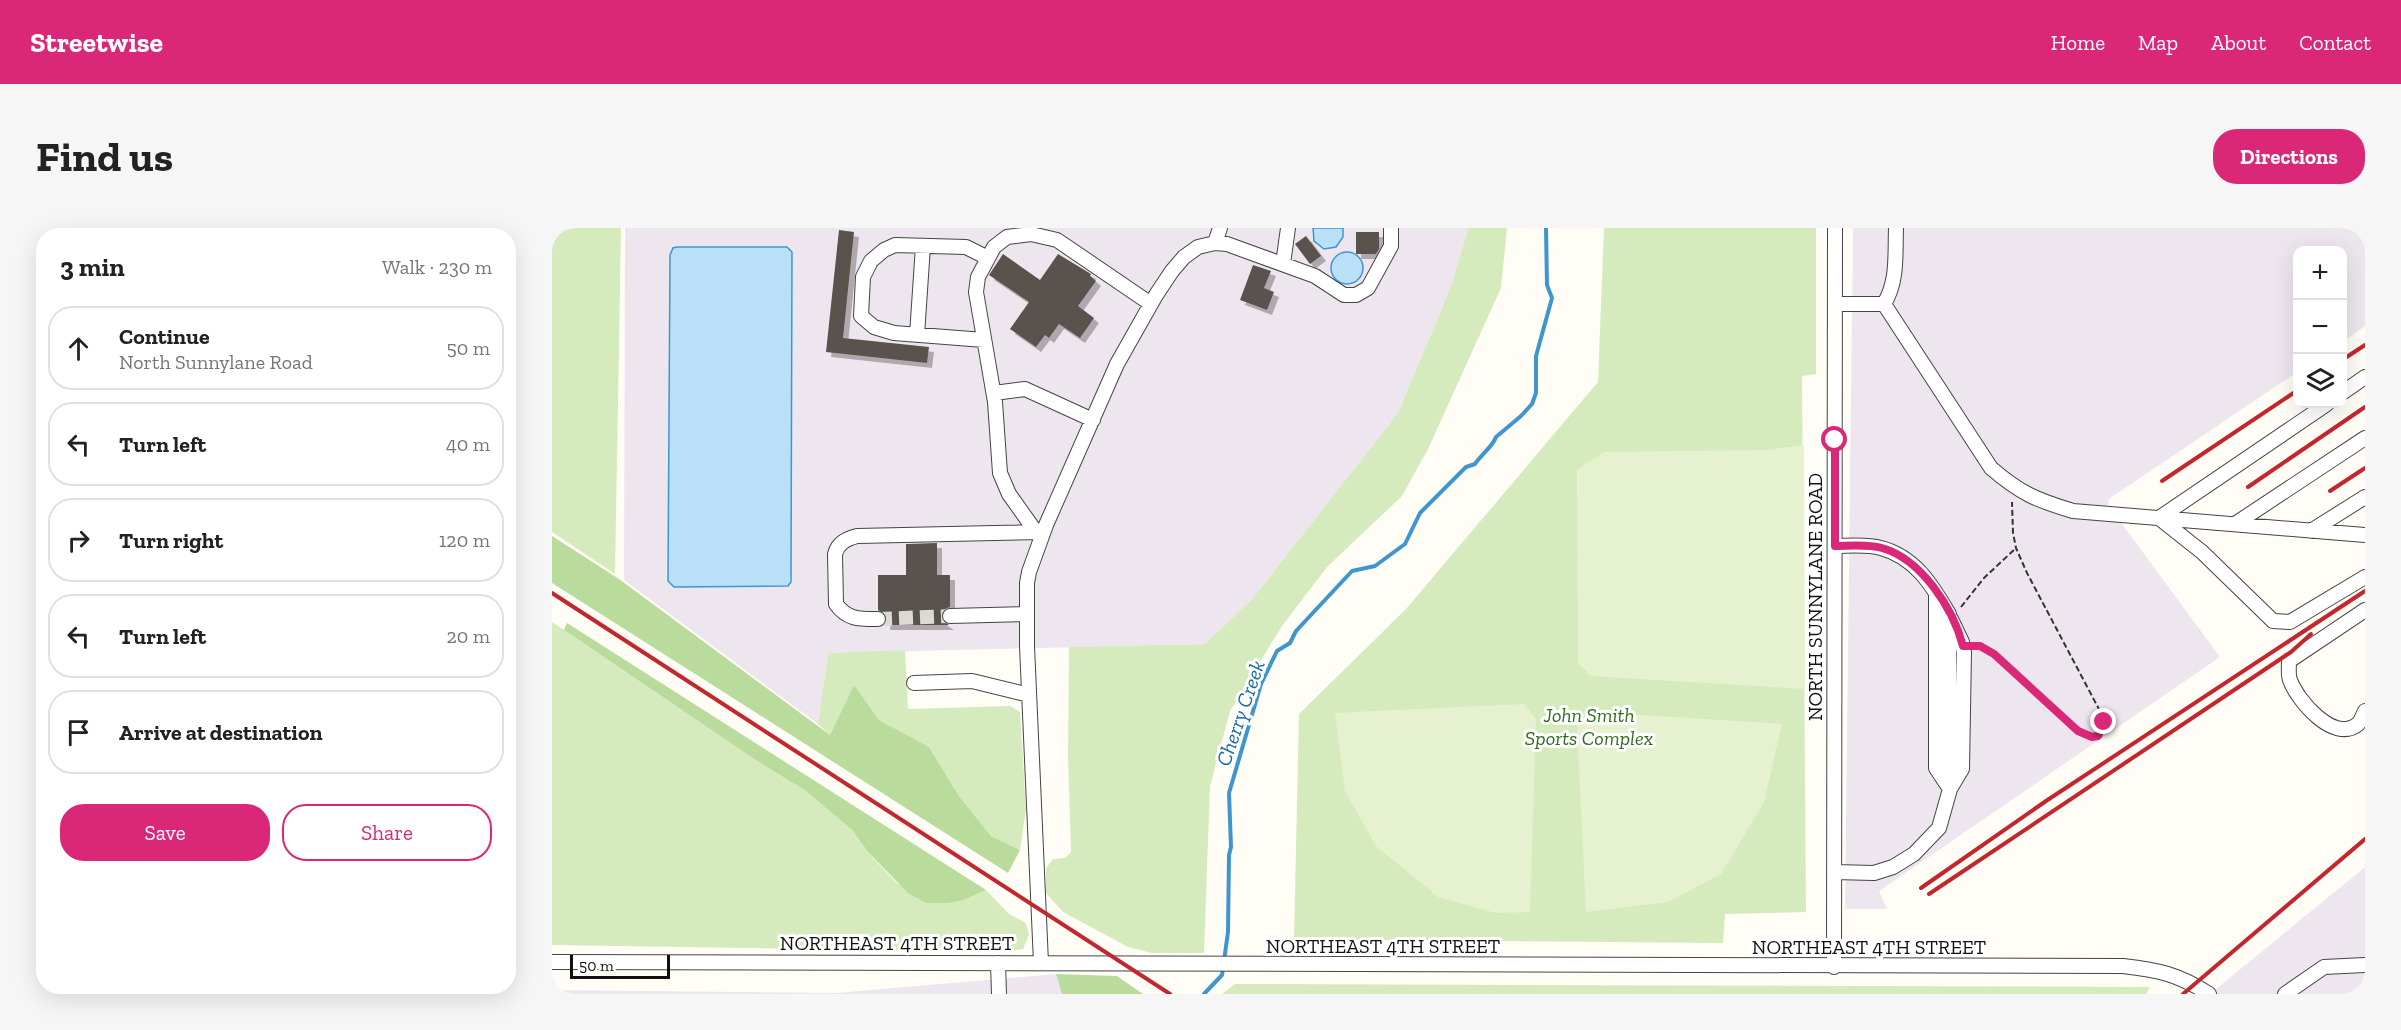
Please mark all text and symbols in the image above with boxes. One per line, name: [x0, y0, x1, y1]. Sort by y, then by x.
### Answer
text: Streetwise: [30, 26, 163, 59]
text: Home: [2051, 30, 2105, 55]
text: Map: [2138, 30, 2178, 55]
text: About: [2211, 30, 2266, 55]
text: Contact: [2299, 30, 2371, 55]
button: Directions: [2213, 129, 2365, 184]
text: Find us: [36, 131, 173, 182]
map controls: [2293, 246, 2347, 408]
button: +: [2293, 246, 2347, 300]
text: 3 min: [60, 251, 125, 283]
text: Walk · 230 m: [382, 255, 492, 279]
button: −: [2293, 300, 2347, 354]
text: Continue: [119, 323, 210, 350]
icon: ahead: [62, 332, 95, 365]
text: 50 m: [446, 336, 490, 360]
text: North Sunnylane Road: [119, 350, 313, 374]
button: layers: [2293, 354, 2347, 408]
route start: [1821, 426, 1847, 452]
icon: left: [62, 428, 95, 461]
text: Turn left: [119, 431, 206, 458]
text: 40 m: [446, 432, 490, 456]
street label: NORTH SUNNYLANE ROAD: [1803, 473, 1827, 721]
icon: right: [62, 524, 95, 557]
text: Turn right: [119, 527, 223, 554]
text: 120 m: [439, 528, 490, 552]
icon: left: [62, 620, 95, 653]
text: Turn left: [119, 623, 206, 650]
text: 20 m: [446, 624, 490, 648]
water label: Cherry Creek: [1210, 657, 1270, 769]
park label: John Smith Sports Complex: [1525, 703, 1654, 750]
route end: [2090, 708, 2116, 734]
icon: arrive: [62, 716, 95, 749]
text: Arrive at destination: [119, 719, 322, 746]
button: Save: [60, 804, 270, 861]
button: Share: [282, 804, 492, 861]
street label: NORTHEAST 4TH STREET: [780, 931, 1014, 955]
street label: NORTHEAST 4TH STREET: [1266, 934, 1500, 958]
street label: NORTHEAST 4TH STREET: [1752, 935, 1986, 959]
scale bar: [570, 952, 670, 980]
text: 50 m: [579, 956, 614, 975]

